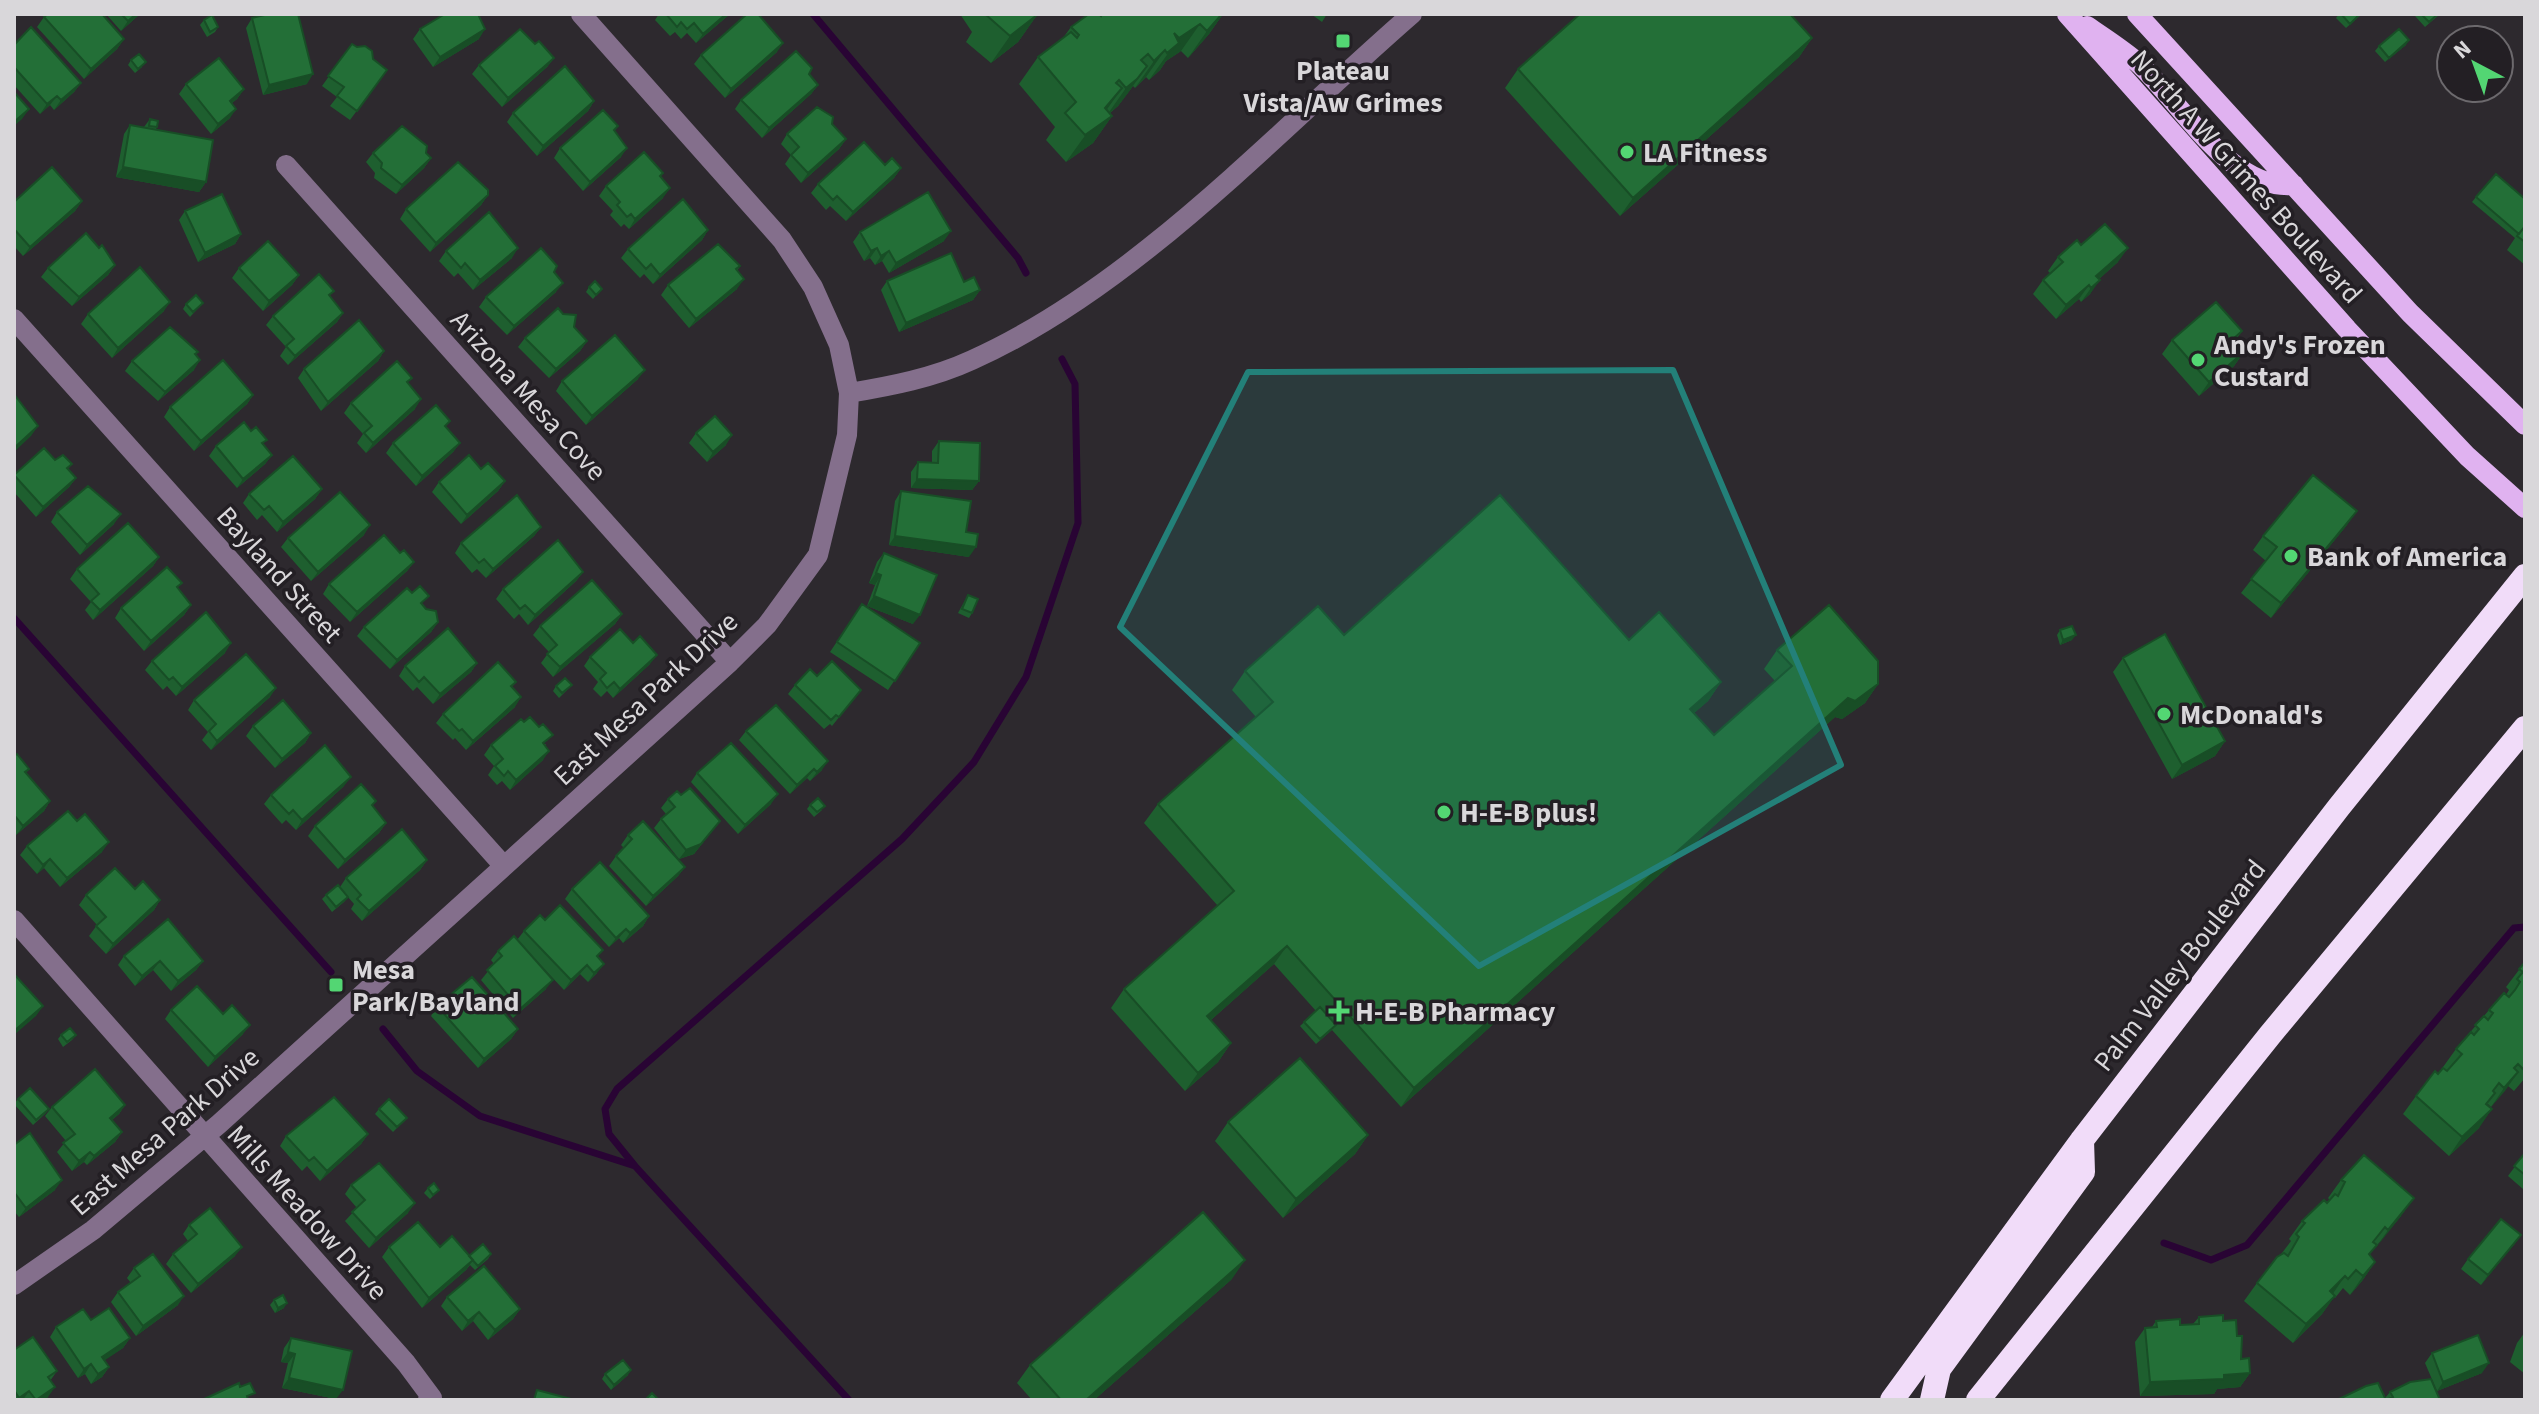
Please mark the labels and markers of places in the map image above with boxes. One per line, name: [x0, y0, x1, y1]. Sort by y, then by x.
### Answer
marker: Plateau Vista/Aw Grimes: [1334, 32, 1352, 50]
place label: Plateau Vista/Aw Grimes: [1242, 51, 1443, 123]
place label: LA Fitness: [1643, 133, 1767, 173]
marker: LA Fitness: [1618, 143, 1636, 161]
place label: Andy's Frozen Custard: [2213, 325, 2386, 397]
marker: Andy's Frozen Custard: [2189, 351, 2207, 369]
place label: Bank of America: [2307, 537, 2507, 577]
marker: Bank of America: [2282, 547, 2300, 565]
place label: McDonald's: [2180, 695, 2323, 735]
marker: McDonald's: [2155, 705, 2173, 723]
place label: H-E-B plus!: [1460, 793, 1597, 833]
marker: H-E-B plus!: [1435, 803, 1453, 821]
place label: Mesa Park/Bayland: [352, 950, 520, 1022]
marker: Mesa Park/Bayland: [327, 976, 345, 994]
place label: H-E-B Pharmacy: [1355, 992, 1556, 1032]
marker: H-E-B Pharmacy: [1330, 1002, 1348, 1020]

